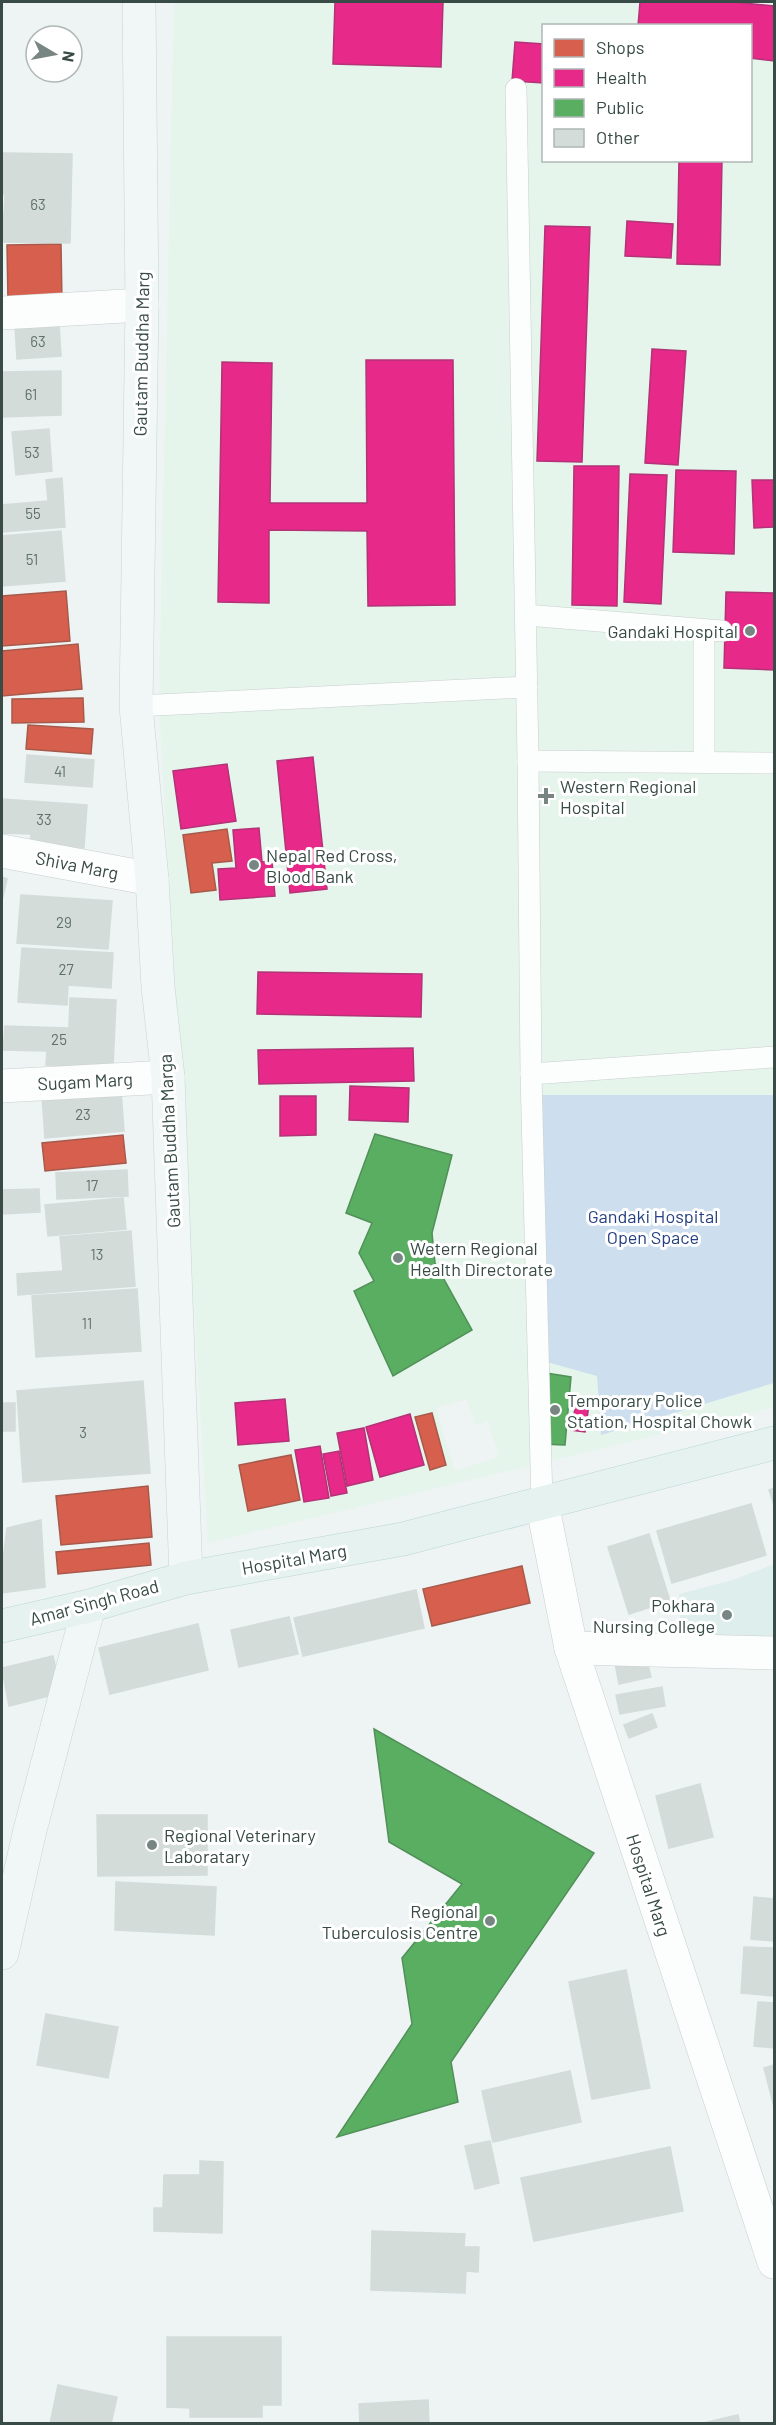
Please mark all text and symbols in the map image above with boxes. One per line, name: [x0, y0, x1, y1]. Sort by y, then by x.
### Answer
north arrow: [24, 24, 84, 84]
legend: [542, 24, 752, 162]
text: Shops: [596, 36, 645, 58]
text: N: [59, 50, 80, 64]
text: Health: [596, 66, 647, 88]
text: Public: [596, 96, 644, 118]
text: Other: [596, 126, 640, 148]
house number: 63: [30, 195, 46, 213]
street label: Gautam Buddha Marg: [129, 271, 153, 437]
house number: 63: [30, 332, 46, 350]
house number: 61: [25, 385, 37, 403]
house number: 53: [24, 443, 40, 461]
house number: 55: [25, 504, 41, 522]
house number: 51: [26, 550, 38, 568]
place label: Gandaki Hospital: [607, 620, 738, 642]
marker: Gandaki Hospital: [743, 624, 757, 638]
house number: 41: [54, 762, 66, 780]
place label: Western Regional Hospital: [560, 775, 696, 818]
marker: Western Regional Hospital: [537, 787, 555, 805]
house number: 33: [36, 810, 52, 828]
place label: Nepal Red Cross, Blood Bank: [266, 844, 398, 887]
street label: Shiva Marg: [34, 846, 120, 884]
marker: Nepal Red Cross, Blood Bank: [247, 858, 261, 872]
house number: 29: [56, 913, 72, 931]
house number: 27: [58, 960, 74, 978]
house number: 25: [51, 1030, 67, 1048]
street label: Gautam Buddha Marga: [153, 1054, 185, 1228]
street label: Sugam Marg: [37, 1068, 133, 1094]
house number: 23: [75, 1105, 91, 1123]
house number: 17: [86, 1176, 98, 1194]
park label: Gandaki Hospital Open Space: [588, 1205, 718, 1248]
place label: Wetern Regional Health Directorate: [410, 1237, 553, 1280]
house number: 13: [91, 1245, 103, 1263]
marker: Wetern Regional Health Directorate: [391, 1251, 405, 1265]
house number: 11: [82, 1314, 92, 1332]
place label: Temporary Police Station, Hospital Chowk: [567, 1389, 752, 1432]
marker: Temporary Police Station, Hospital Chowk: [548, 1403, 562, 1417]
house number: 3: [79, 1423, 87, 1441]
street label: Hospital Marg: [240, 1539, 348, 1579]
street label: Amar Singh Road: [27, 1574, 161, 1630]
place label: Pokhara Nursing College: [593, 1594, 715, 1637]
marker: Pokhara Nursing College: [720, 1608, 734, 1622]
place label: Regional Veterinary Laboratary: [164, 1824, 316, 1867]
street label: Hospital Marg: [622, 1831, 676, 1939]
marker: Regional Veterinary Laboratary: [145, 1838, 159, 1852]
place label: Regional Tuberculosis Centre: [322, 1900, 478, 1943]
marker: Regional Tuberculosis Centre: [483, 1914, 497, 1928]

